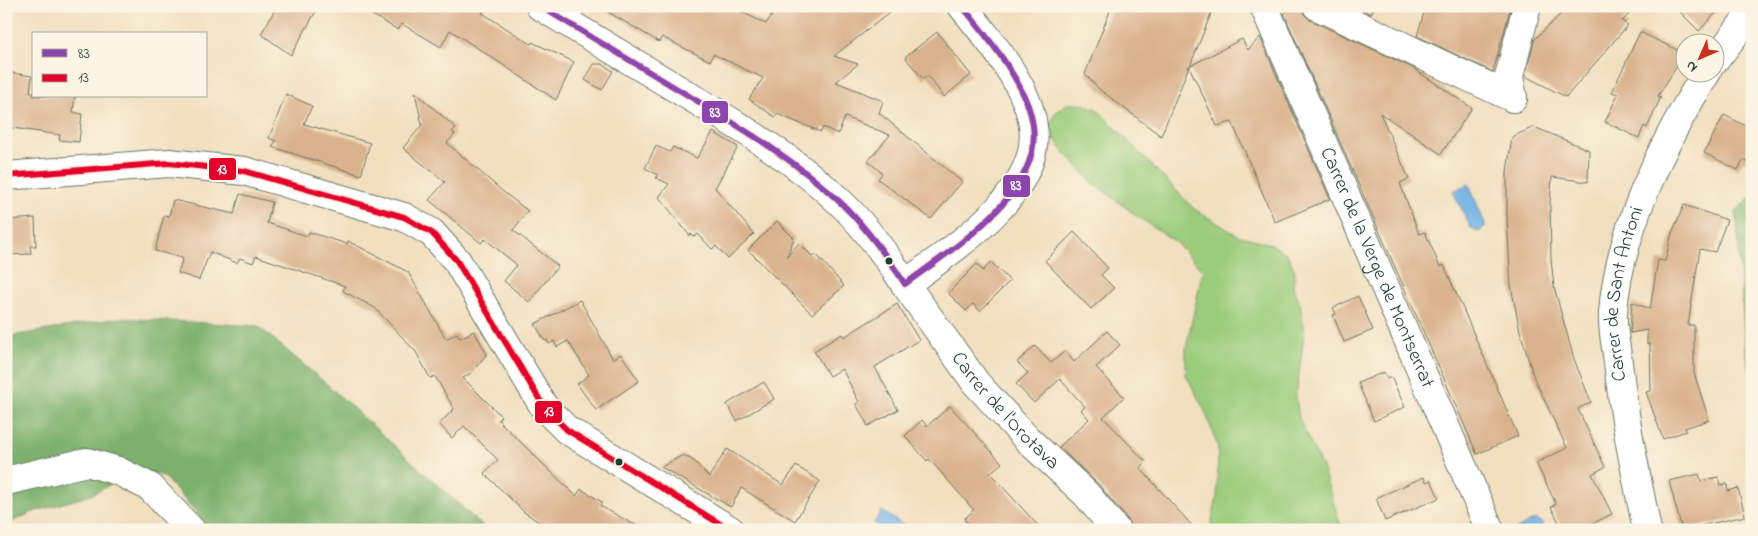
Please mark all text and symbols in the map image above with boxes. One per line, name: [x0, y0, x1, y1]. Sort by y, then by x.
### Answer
legend: [32, 32, 208, 98]
north arrow: [1676, 32, 1726, 82]
text: 83: [78, 43, 90, 65]
text: N: [1681, 55, 1703, 77]
text: 13: [78, 67, 89, 89]
line badge: 83: [701, 100, 729, 124]
text: 83: [708, 103, 721, 124]
street label: Carrer de la Verge de Montserrat: [1312, 143, 1442, 393]
line badge: 13: [208, 157, 237, 181]
text: 13: [217, 160, 227, 181]
line badge: 83: [1002, 174, 1031, 198]
text: 83: [1009, 176, 1022, 197]
street label: Carrer de Sant Antoni: [1598, 202, 1652, 383]
unlabelled marker: [884, 256, 894, 266]
street label: Carrer de l'Orotava: [944, 346, 1066, 477]
line badge: 13: [534, 400, 563, 424]
text: 13: [544, 402, 554, 423]
unlabelled marker: [614, 457, 624, 467]

